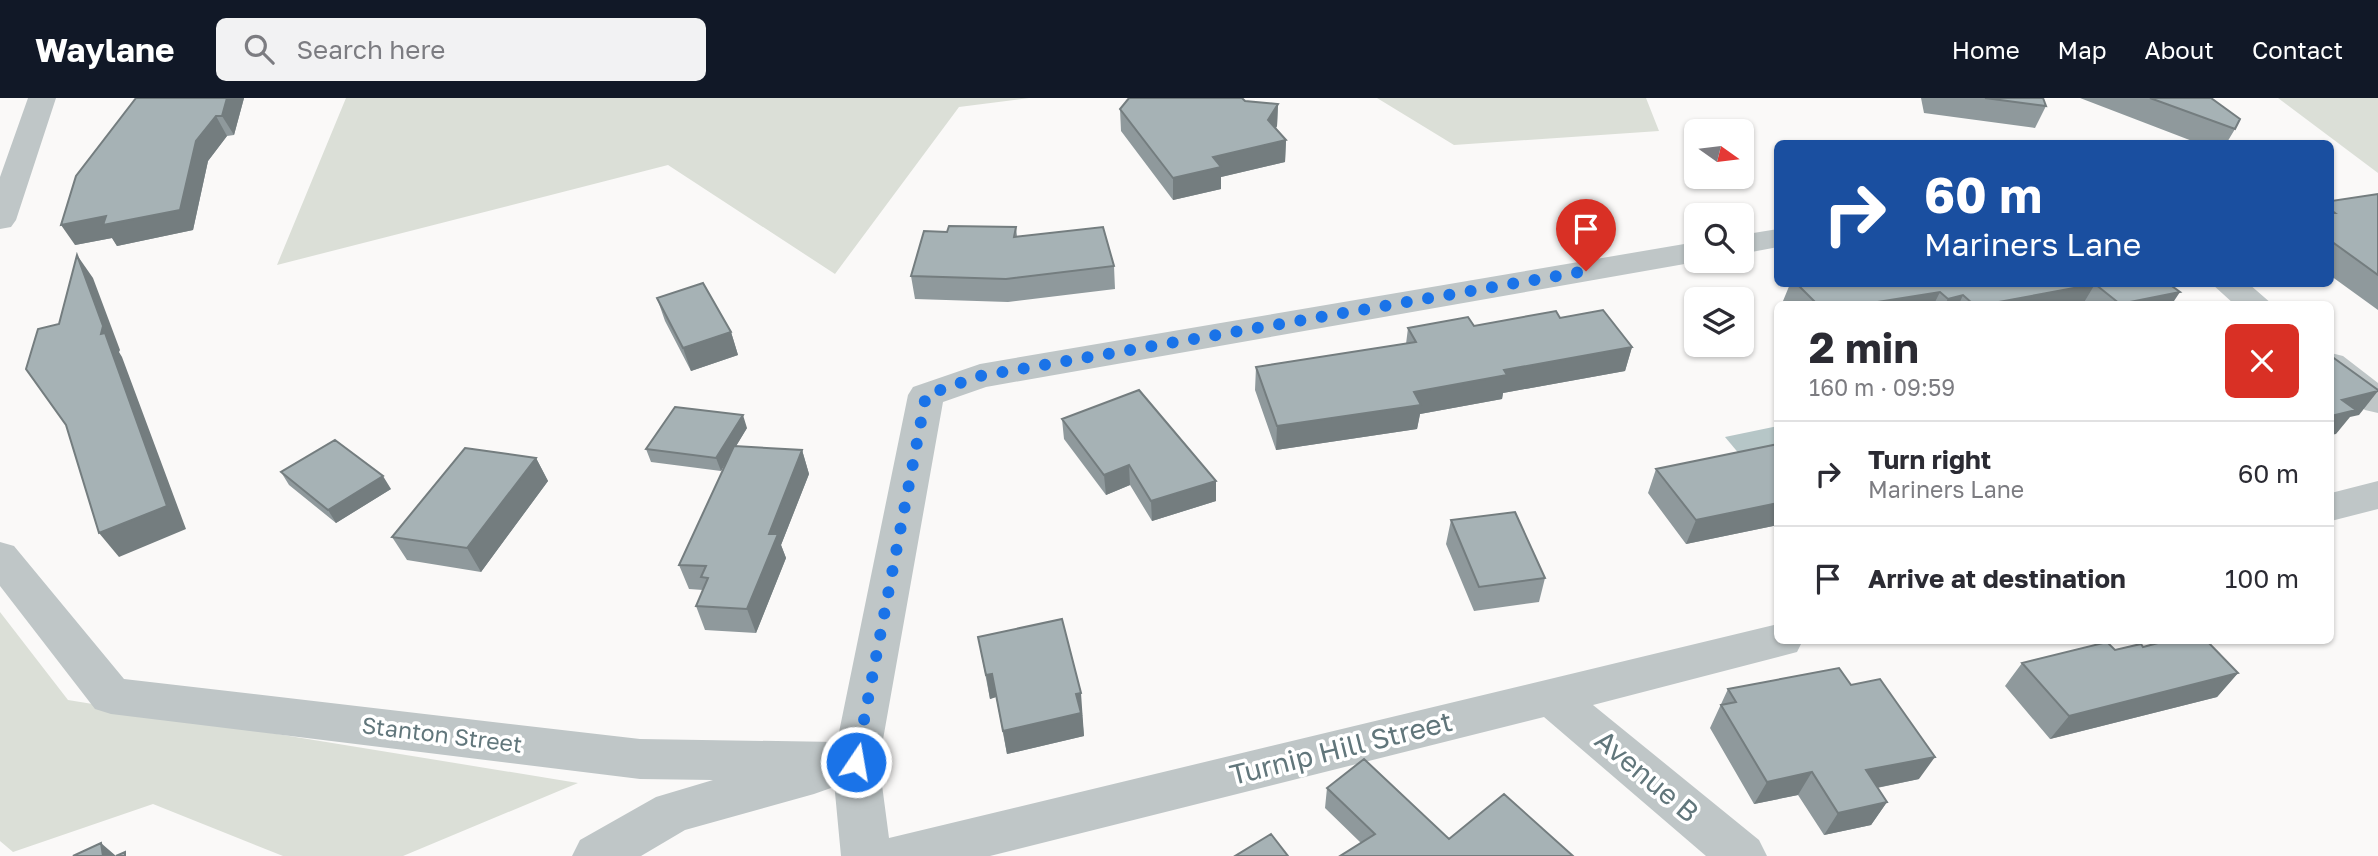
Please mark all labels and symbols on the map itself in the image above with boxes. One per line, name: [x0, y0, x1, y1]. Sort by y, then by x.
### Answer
north arrow: [1684, 119, 1754, 189]
pin: [1556, 199, 1616, 271]
street label: Turnip Hill Street: [1226, 704, 1456, 791]
street label: Stanton Street: [360, 710, 524, 758]
street label: Avenue B: [1589, 723, 1706, 828]
position arrow: [819, 725, 893, 799]

